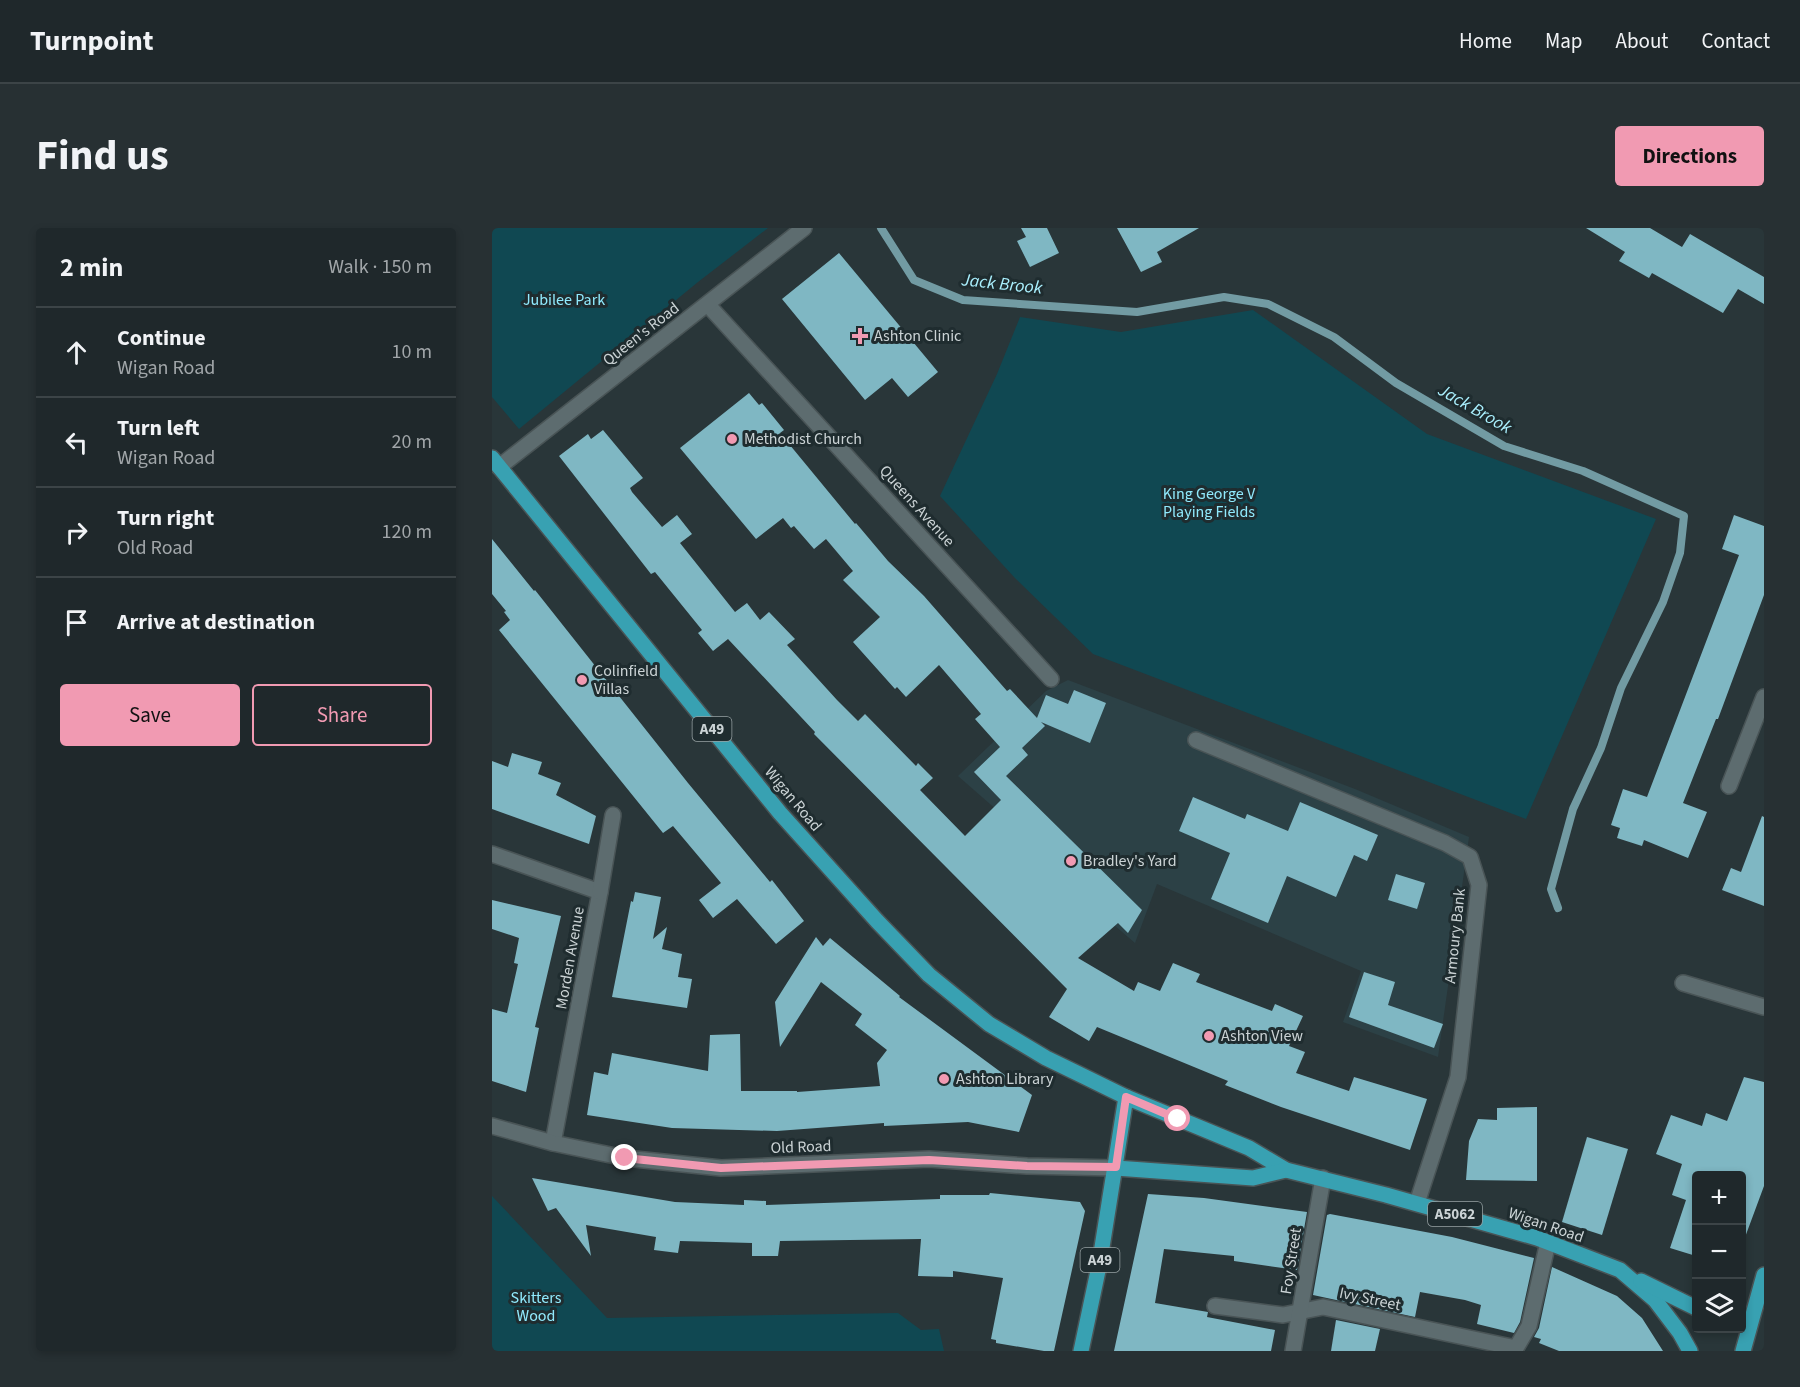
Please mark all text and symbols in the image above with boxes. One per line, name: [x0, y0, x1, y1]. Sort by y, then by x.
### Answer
text: Turnpoint: [30, 21, 154, 61]
text: Home: [1459, 26, 1512, 56]
text: Map: [1545, 26, 1583, 56]
text: About: [1616, 26, 1668, 56]
text: Contact: [1701, 26, 1770, 56]
text: Find us: [36, 126, 169, 186]
button: Directions: [1615, 126, 1764, 186]
text: 2 min: [60, 249, 123, 286]
text: Walk · 150 m: [328, 253, 432, 281]
water label: Jack Brook: [959, 267, 1044, 301]
park label: Jubilee Park: [523, 289, 605, 311]
street label: Queen's Road: [598, 297, 684, 371]
text: Continue: [117, 322, 206, 354]
place label: Ashton Clinic: [874, 325, 961, 347]
marker: Ashton Clinic: [851, 327, 869, 345]
icon: ahead: [60, 336, 93, 369]
text: 10 m: [392, 338, 432, 366]
text: Wigan Road: [117, 354, 215, 382]
water label: Jack Brook: [1433, 377, 1517, 440]
text: Turn left: [117, 412, 199, 444]
icon: left: [60, 426, 93, 459]
text: 20 m: [392, 428, 432, 456]
place label: Methodist Church: [744, 428, 862, 450]
marker: Methodist Church: [725, 432, 739, 446]
text: Wigan Road: [117, 444, 215, 472]
street label: Queens Avenue: [874, 460, 960, 552]
park label: King George V Playing Fields: [1163, 483, 1256, 523]
text: Turn right: [117, 502, 214, 534]
icon: right: [60, 516, 93, 549]
text: 120 m: [382, 518, 432, 546]
text: Old Road: [117, 534, 193, 562]
icon: arrive: [60, 606, 93, 639]
text: Arrive at destination: [117, 606, 315, 638]
place label: Colinfield Villas: [594, 660, 658, 700]
marker: Colinfield Villas: [575, 673, 589, 687]
button: Save: [60, 684, 240, 746]
button: Share: [252, 684, 432, 746]
road number: A49: [692, 717, 732, 741]
street label: Wigan Road: [759, 762, 827, 836]
place label: Bradley's Yard: [1083, 850, 1177, 872]
marker: Bradley's Yard: [1064, 854, 1078, 868]
street label: Armoury Bank: [1439, 887, 1471, 985]
street label: Morden Avenue: [550, 905, 590, 1011]
place label: Ashton View: [1221, 1025, 1303, 1047]
marker: Ashton View: [1202, 1029, 1216, 1043]
place label: Ashton Library: [956, 1068, 1054, 1090]
marker: Ashton Library: [937, 1072, 951, 1086]
route start: [1164, 1105, 1190, 1131]
street label: Old Road: [770, 1135, 832, 1159]
route end: [611, 1144, 637, 1170]
map controls: [1692, 1171, 1746, 1333]
button: +: [1692, 1171, 1746, 1225]
road number: A5062: [1428, 1202, 1482, 1226]
street label: Wigan Road: [1505, 1202, 1587, 1248]
button: −: [1692, 1225, 1746, 1279]
street label: Foy Street: [1275, 1226, 1307, 1296]
road number: A49: [1080, 1248, 1120, 1272]
button: layers: [1692, 1279, 1746, 1333]
street label: Ivy Street: [1337, 1282, 1403, 1316]
park label: Skitters Wood: [511, 1287, 562, 1327]

